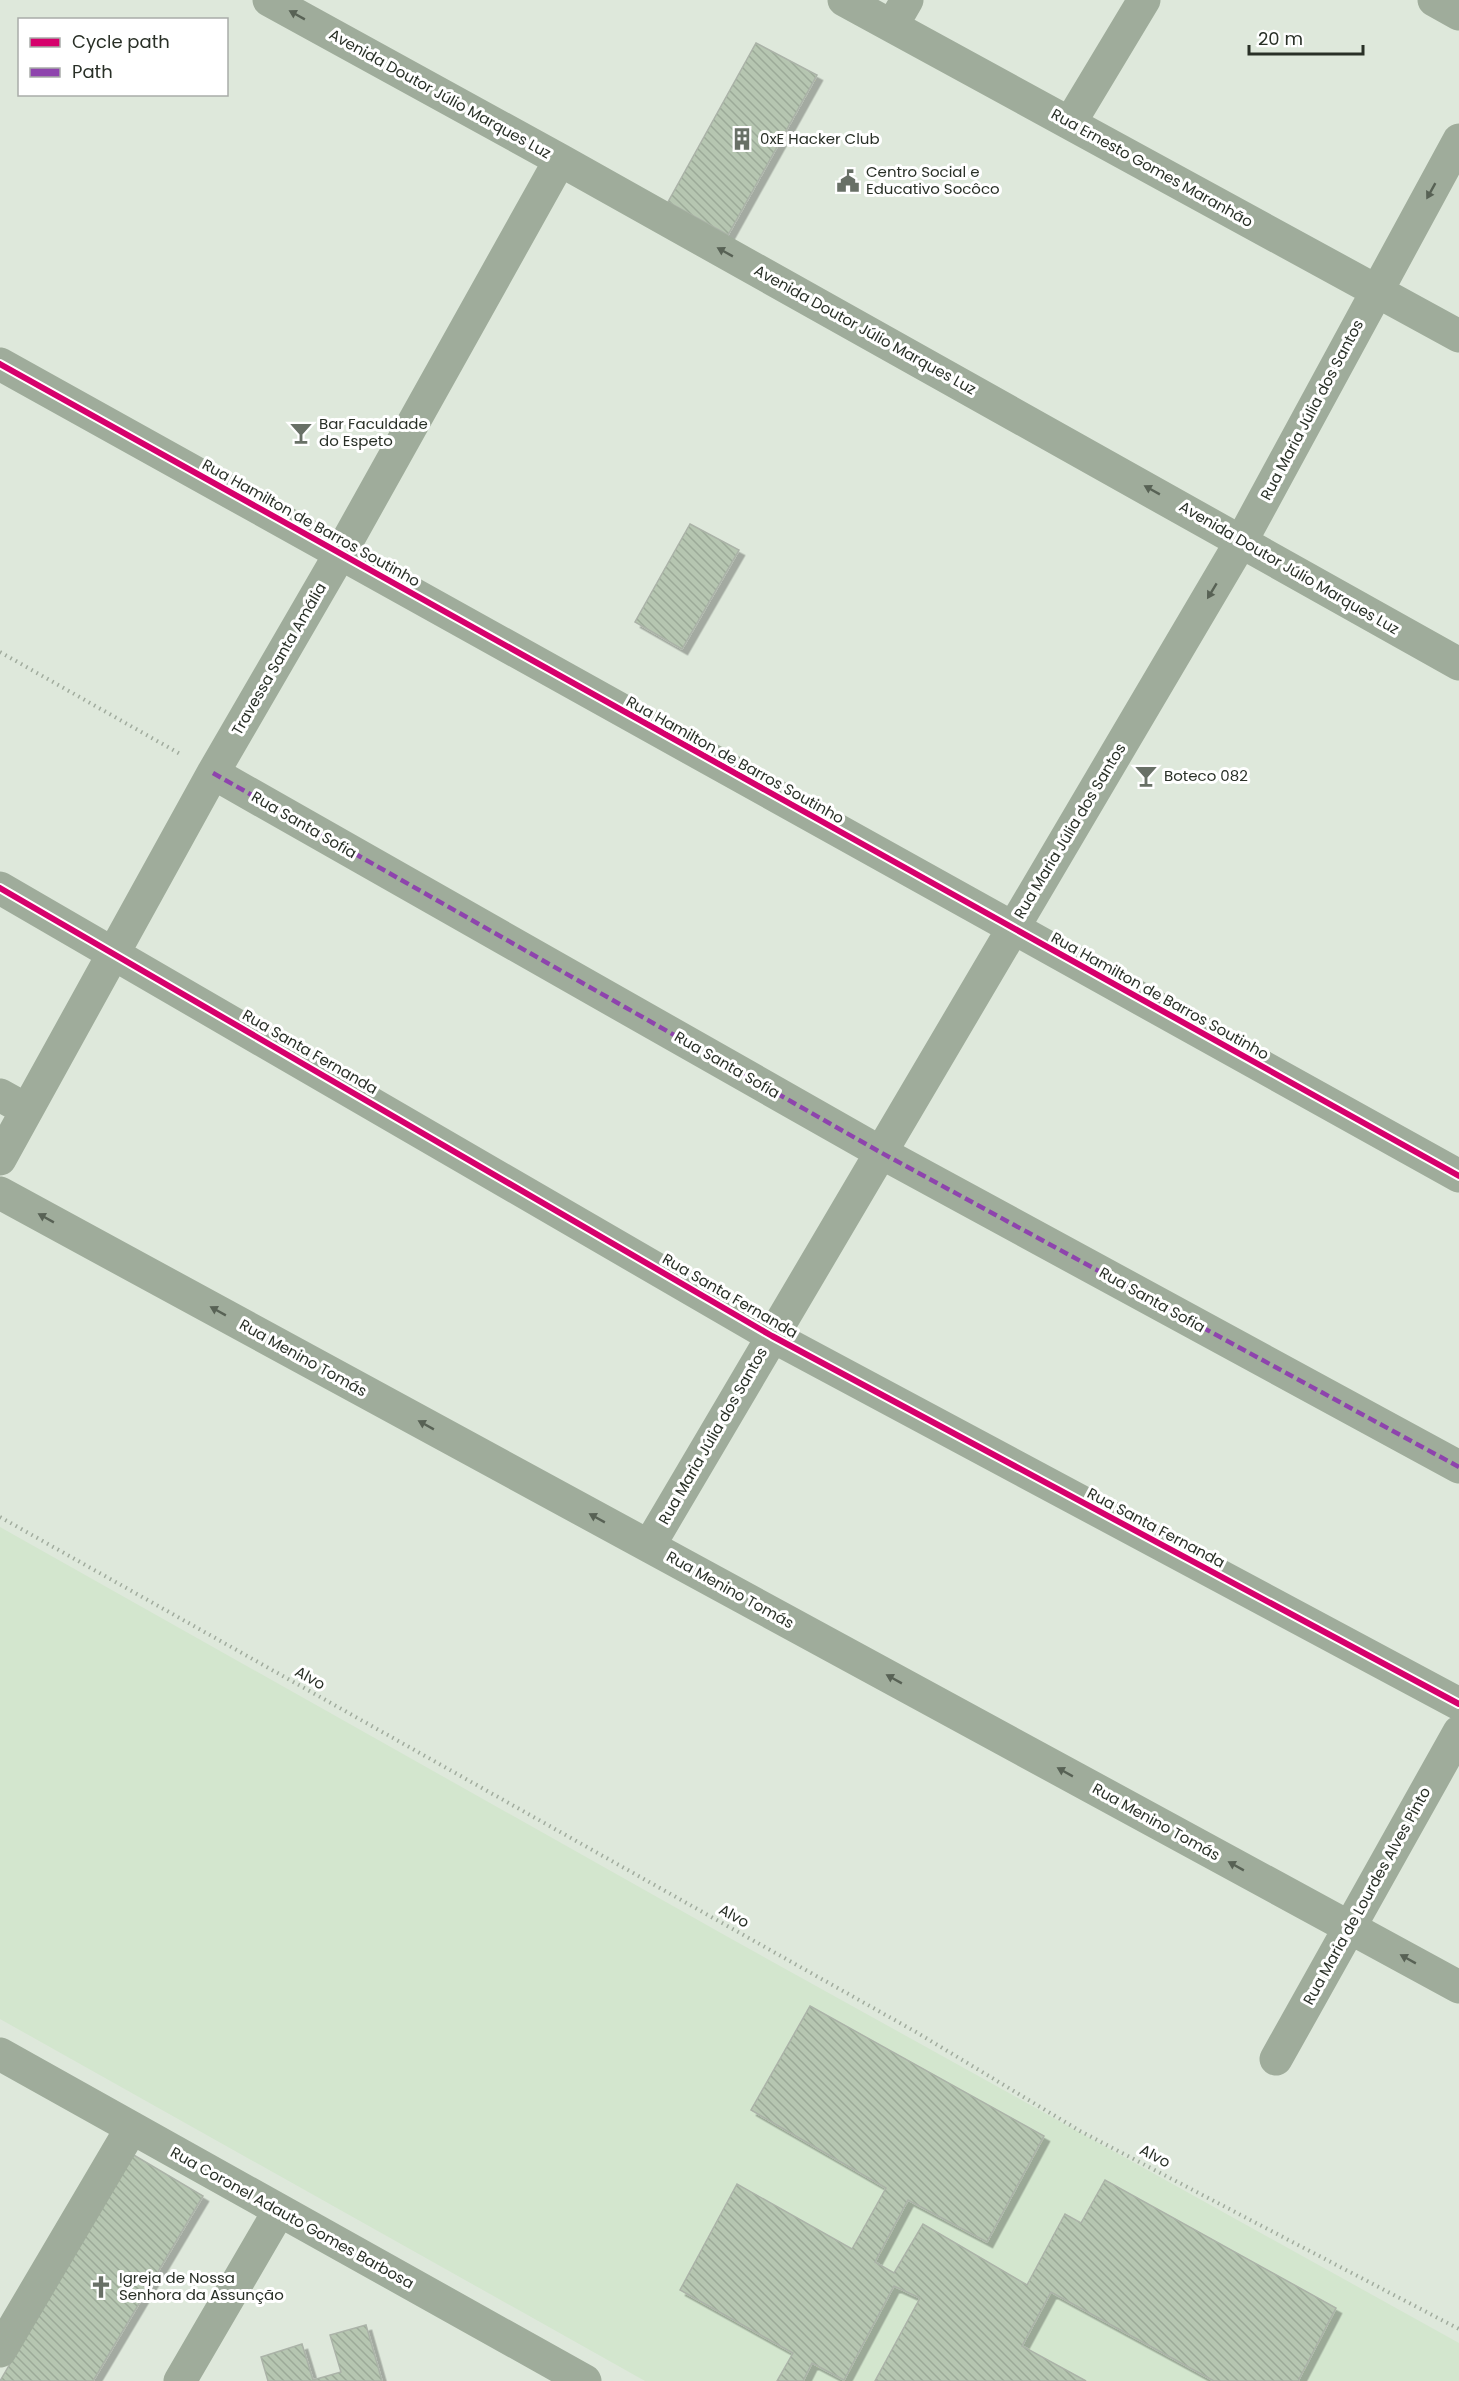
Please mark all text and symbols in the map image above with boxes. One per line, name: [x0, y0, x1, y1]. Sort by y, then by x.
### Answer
one-way arrow: [288, 10, 305, 20]
legend: [18, 18, 228, 96]
scale bar: [1249, 18, 1363, 56]
street label: Avenida Doutor Júlio Marques Luz: [325, 24, 555, 164]
text: 20 m: [1258, 26, 1303, 51]
text: Cycle path: [72, 29, 170, 54]
text: Path: [72, 59, 113, 84]
street label: Rua Ernesto Gomes Maranhão: [1048, 103, 1257, 232]
building icon: 0xE Hacker Club: [729, 126, 755, 152]
place label: 0xE Hacker Club: [760, 128, 880, 149]
place label: Centro Social e Educativo Socôco: [866, 161, 1000, 199]
public building icon: Centro Social e Educativo Socôco: [835, 168, 861, 194]
one-way arrow: [1425, 183, 1436, 199]
one-way arrow: [717, 247, 734, 257]
street label: Avenida Doutor Júlio Marques Luz: [750, 260, 980, 400]
street label: Rua Maria Júlia dos Santos: [1255, 316, 1368, 504]
place label: Bar Faculdade do Espeto: [319, 413, 428, 451]
bar icon: Bar Faculdade do Espeto: [288, 420, 314, 446]
street label: Rua Hamilton de Barros Soutinho: [198, 454, 424, 591]
one-way arrow: [1143, 485, 1160, 495]
street label: Avenida Doutor Júlio Marques Luz: [1175, 496, 1403, 639]
street label: Travessa Santa Amália: [226, 579, 331, 739]
one-way arrow: [1207, 583, 1217, 600]
street label: Rua Hamilton de Barros Soutinho: [622, 691, 848, 828]
street label: Rua Maria Júlia dos Santos: [1009, 739, 1131, 922]
bar icon: Boteco 082: [1133, 763, 1159, 789]
place label: Boteco 082: [1164, 765, 1248, 786]
street label: Rua Santa Sofia: [248, 786, 361, 863]
street label: Rua Hamilton de Barros Soutinho: [1047, 927, 1273, 1064]
street label: Rua Santa Fernanda: [239, 1004, 382, 1099]
street label: Rua Santa Sofia: [671, 1026, 784, 1103]
one-way arrow: [38, 1213, 55, 1223]
street label: Rua Santa Fernanda: [659, 1248, 802, 1343]
street label: Rua Santa Sofia: [1095, 1262, 1209, 1337]
one-way arrow: [209, 1306, 226, 1316]
street label: Rua Menino Tomás: [236, 1314, 371, 1401]
street label: Rua Maria Júlia dos Santos: [653, 1343, 772, 1528]
one-way arrow: [417, 1420, 434, 1430]
street label: Rua Santa Fernanda: [1084, 1482, 1229, 1573]
one-way arrow: [589, 1513, 606, 1523]
street label: Rua Menino Tomás: [663, 1546, 798, 1633]
street label: Alvo: [291, 1661, 329, 1694]
one-way arrow: [885, 1674, 902, 1684]
one-way arrow: [1056, 1767, 1073, 1777]
street label: Rua Menino Tomás: [1089, 1778, 1224, 1865]
street label: Rua Maria de Lourdes Alves Pinto: [1298, 1783, 1435, 2008]
one-way arrow: [1228, 1861, 1245, 1871]
street label: Alvo: [715, 1899, 753, 1932]
one-way arrow: [1399, 1954, 1416, 1964]
street label: Alvo: [1136, 2139, 1174, 2172]
street label: Rua Coronel Adauto Gomes Barbosa: [167, 2142, 418, 2294]
place label: Igreja de Nossa Senhora da Assunção: [119, 2267, 284, 2305]
church icon: Igreja de Nossa Senhora da Assunção: [88, 2274, 114, 2300]

